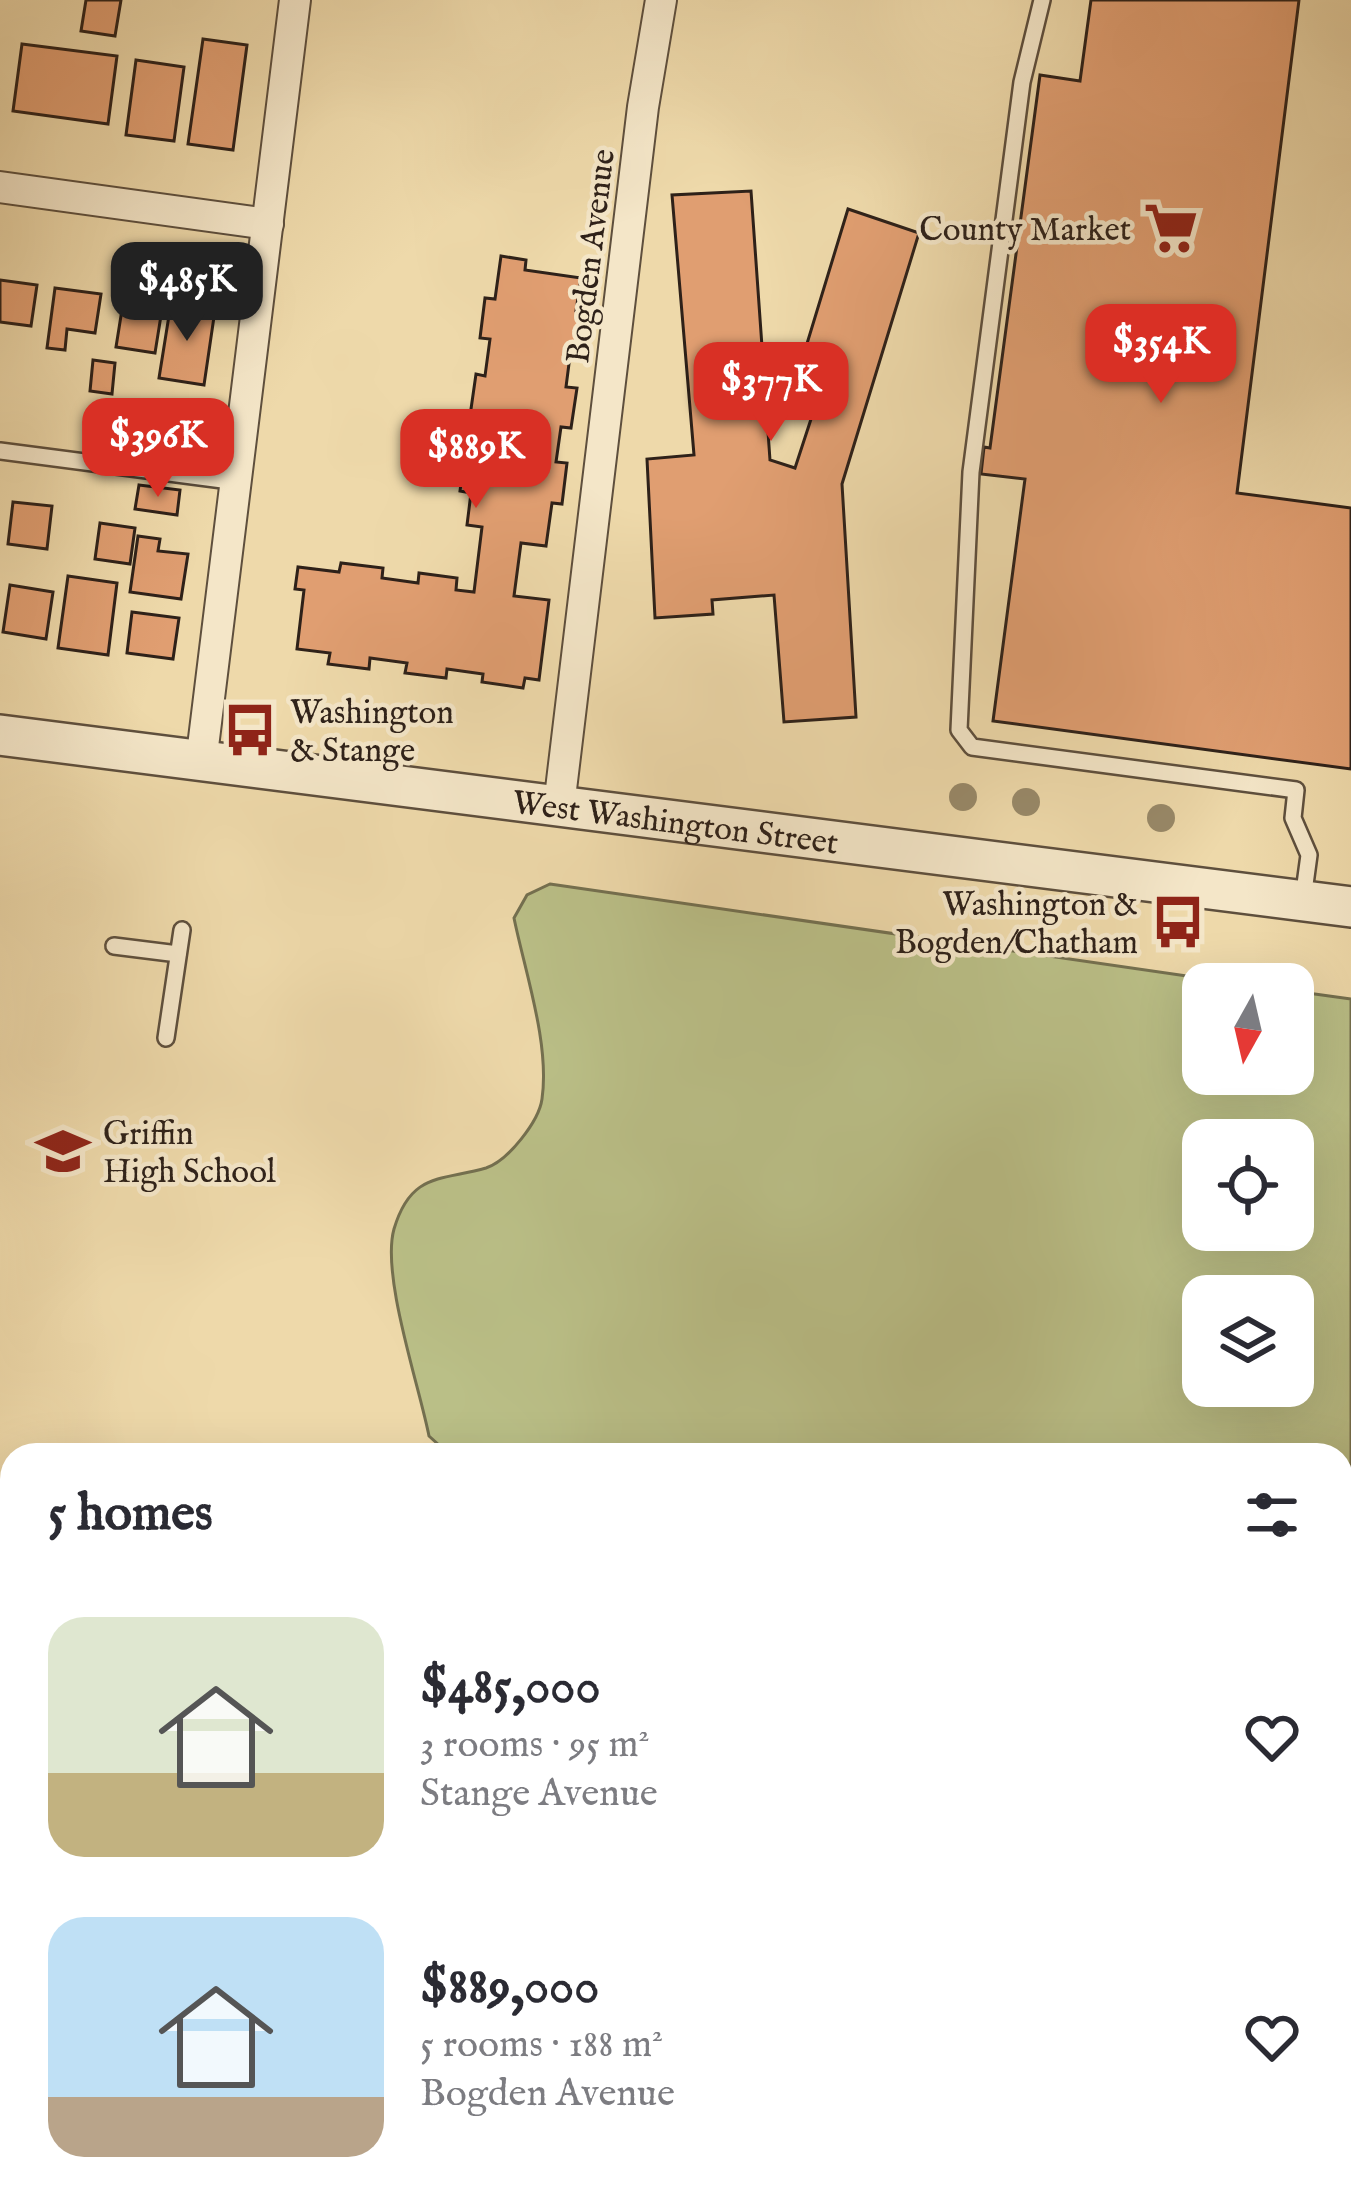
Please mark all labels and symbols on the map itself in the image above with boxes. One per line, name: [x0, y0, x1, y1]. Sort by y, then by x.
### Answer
street label: Bogden Avenue: [558, 147, 626, 366]
supermarket icon: County Market: [1142, 199, 1200, 257]
place label: County Market: [919, 210, 1131, 252]
pin: $485K: [103, 242, 271, 344]
pin: $354K: [1077, 304, 1245, 406]
pin: $377K: [687, 342, 855, 444]
pin: $396K: [74, 398, 242, 500]
pin: $889K: [392, 409, 560, 511]
place label: Washington & Stange: [290, 693, 454, 773]
bus stop icon: Washington & Stange: [221, 701, 279, 759]
street label: West Washington Street: [510, 782, 841, 866]
place label: Washington & Bogden/Chatham: [895, 885, 1138, 965]
bus stop icon: Washington & Bogden/Chatham: [1149, 893, 1207, 951]
north arrow: [1182, 963, 1314, 1095]
place label: Griffin High School: [103, 1114, 276, 1194]
school or university icon: Griffin High School: [34, 1122, 92, 1180]

